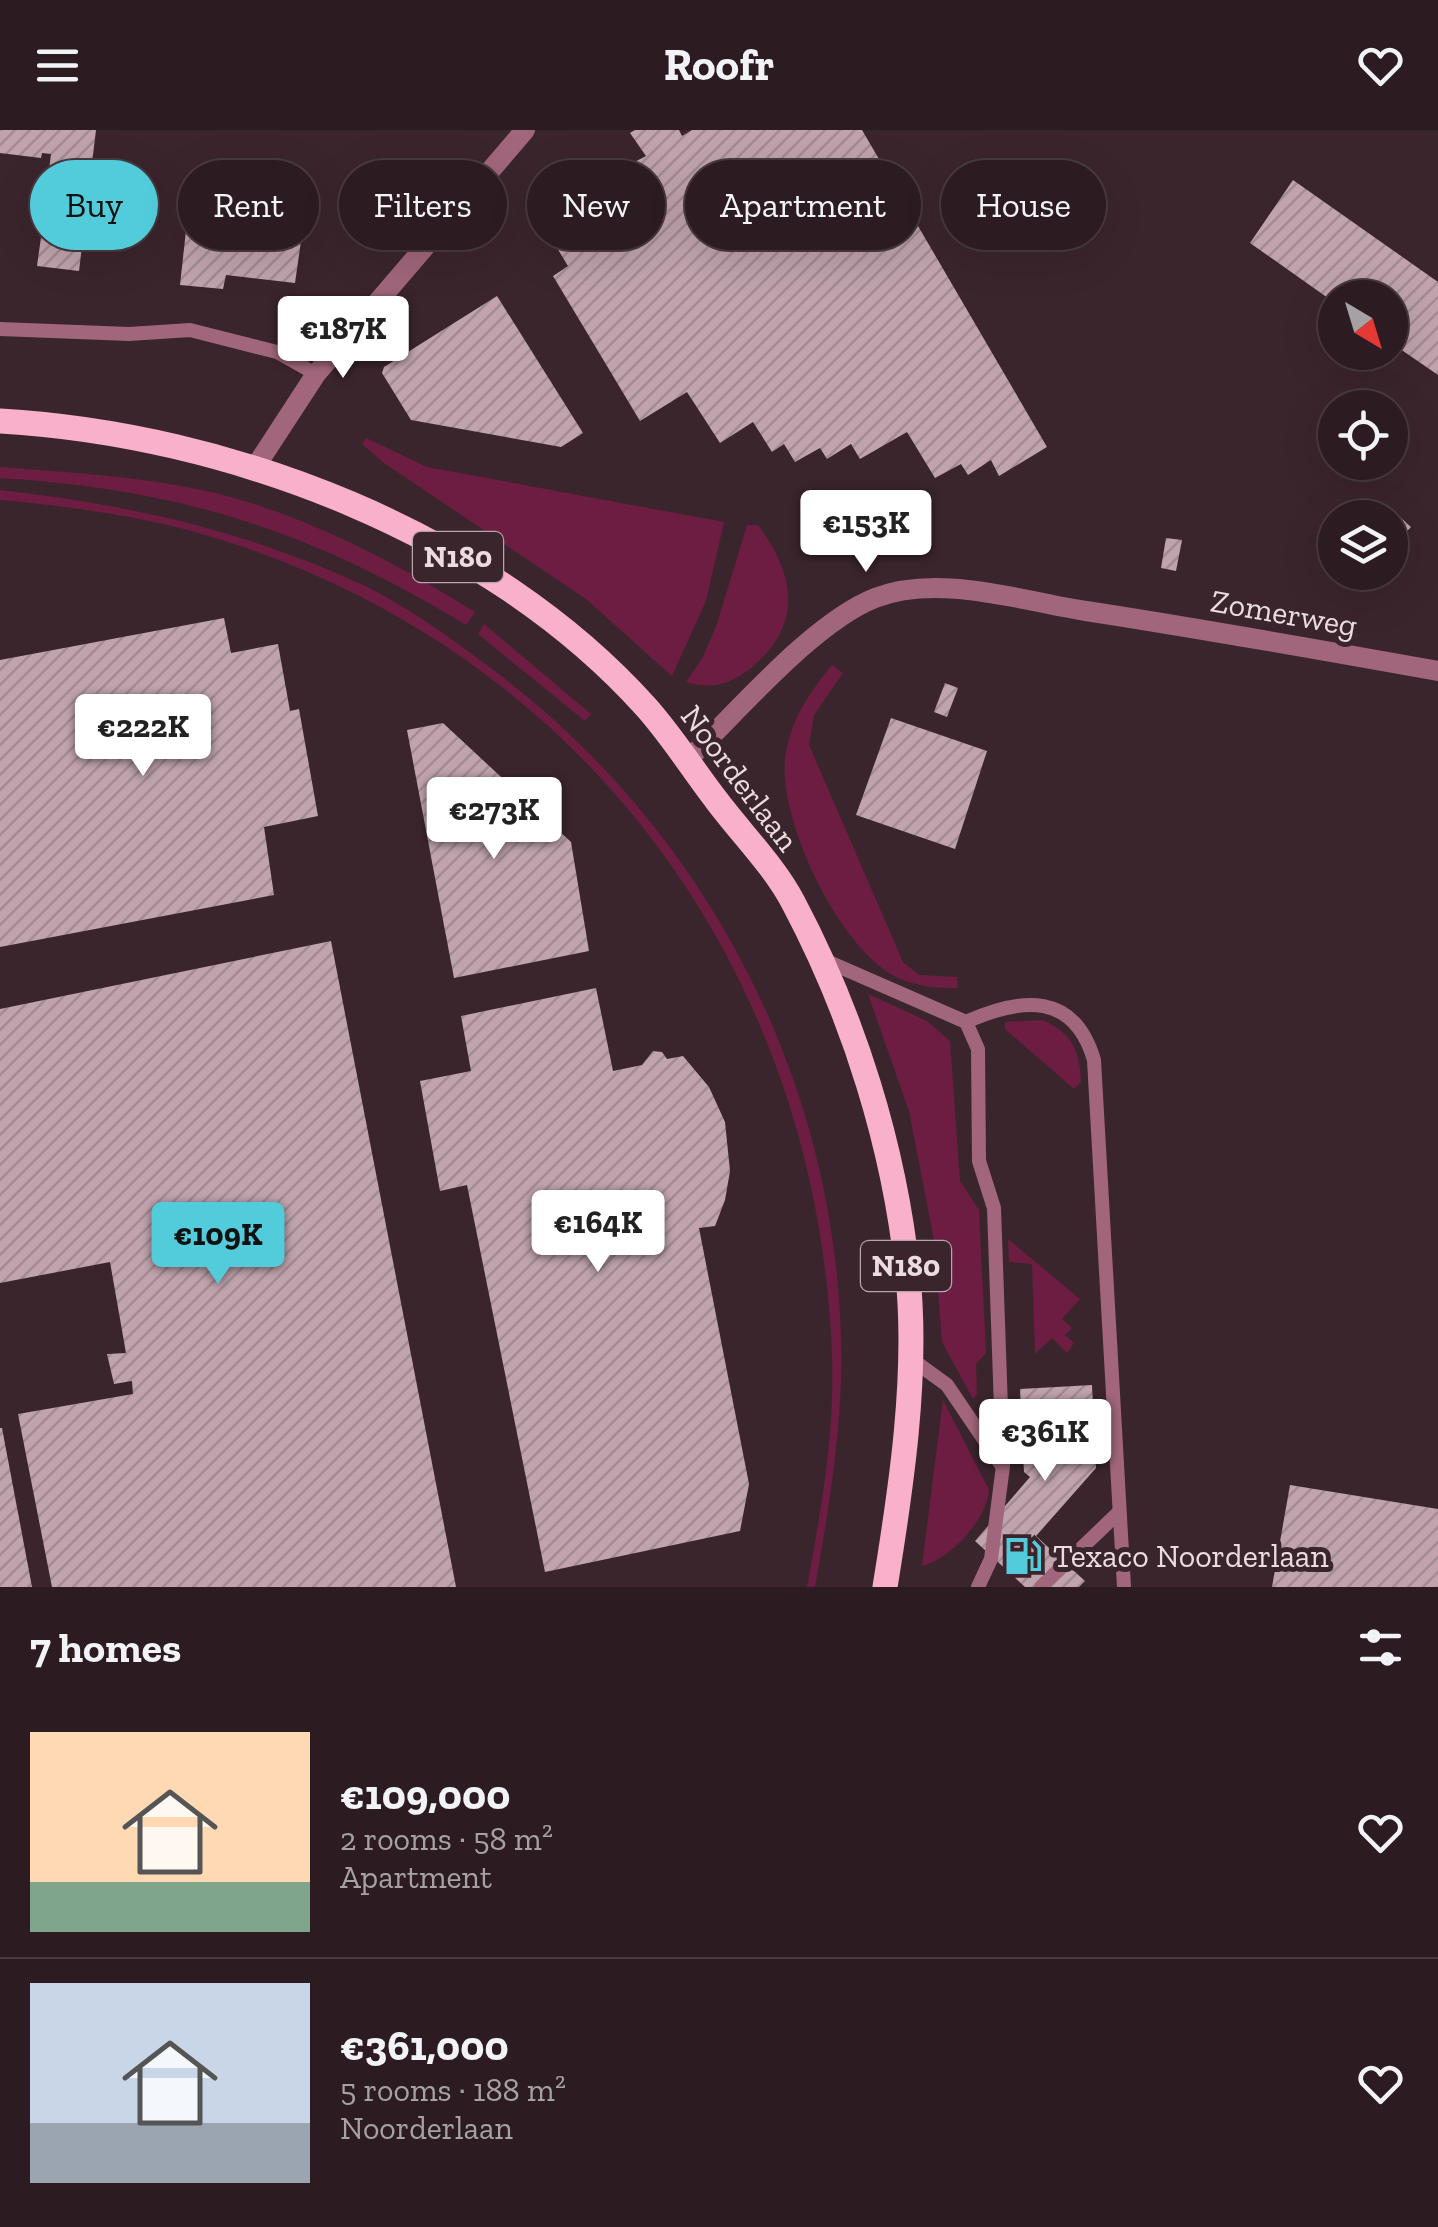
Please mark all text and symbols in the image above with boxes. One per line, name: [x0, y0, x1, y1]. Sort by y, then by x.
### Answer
icon: menu: [30, 38, 85, 93]
text: Roofr: [664, 38, 774, 92]
icon: heart: [1353, 38, 1408, 93]
chip: Buy: [30, 160, 158, 250]
chip: Rent: [178, 160, 319, 250]
chip: Filters: [339, 160, 507, 250]
chip: New: [527, 160, 665, 250]
chip: Apartment: [685, 160, 921, 250]
chip: House: [941, 160, 1106, 250]
north arrow: [1318, 280, 1408, 370]
map controls: [1318, 280, 1408, 590]
pin: €187K: [273, 296, 413, 381]
text: €187K: [300, 309, 386, 347]
button: locate: [1318, 390, 1408, 480]
pin: €153K: [796, 490, 936, 575]
button: layers: [1318, 500, 1408, 590]
text: €153K: [822, 503, 910, 541]
road number: N180: [413, 532, 503, 582]
street label: Zomerweg: [1208, 581, 1360, 645]
pin: €222K: [73, 694, 213, 779]
street label: Noorderlaan: [673, 698, 808, 859]
text: €222K: [97, 707, 189, 745]
pin: €273K: [424, 777, 564, 862]
text: €273K: [449, 790, 539, 828]
pin: €164K: [528, 1190, 668, 1275]
pin: €109K: [148, 1202, 288, 1287]
text: €164K: [554, 1203, 642, 1241]
text: €109K: [174, 1215, 263, 1253]
road number: N180: [861, 1241, 951, 1291]
pin: €361K: [975, 1399, 1115, 1484]
text: €361K: [1001, 1412, 1089, 1450]
fuel station icon: Texaco Noorderlaan: [1002, 1535, 1044, 1577]
place label: Texaco Noorderlaan: [1053, 1537, 1329, 1575]
icon: filters: [1353, 1620, 1408, 1675]
text: 7 homes: [30, 1622, 181, 1673]
text: €109,000: [340, 1769, 510, 1820]
icon: home: [110, 1772, 230, 1892]
icon: heart: [1353, 1805, 1408, 1860]
text: 2 rooms · 58 m²: [340, 1820, 553, 1858]
text: Apartment: [340, 1858, 492, 1896]
text: €361,000: [340, 2020, 509, 2071]
icon: home: [110, 2023, 230, 2143]
icon: heart: [1353, 2056, 1408, 2111]
text: 5 rooms · 188 m²: [340, 2071, 566, 2109]
text: Noorderlaan: [340, 2109, 513, 2147]

